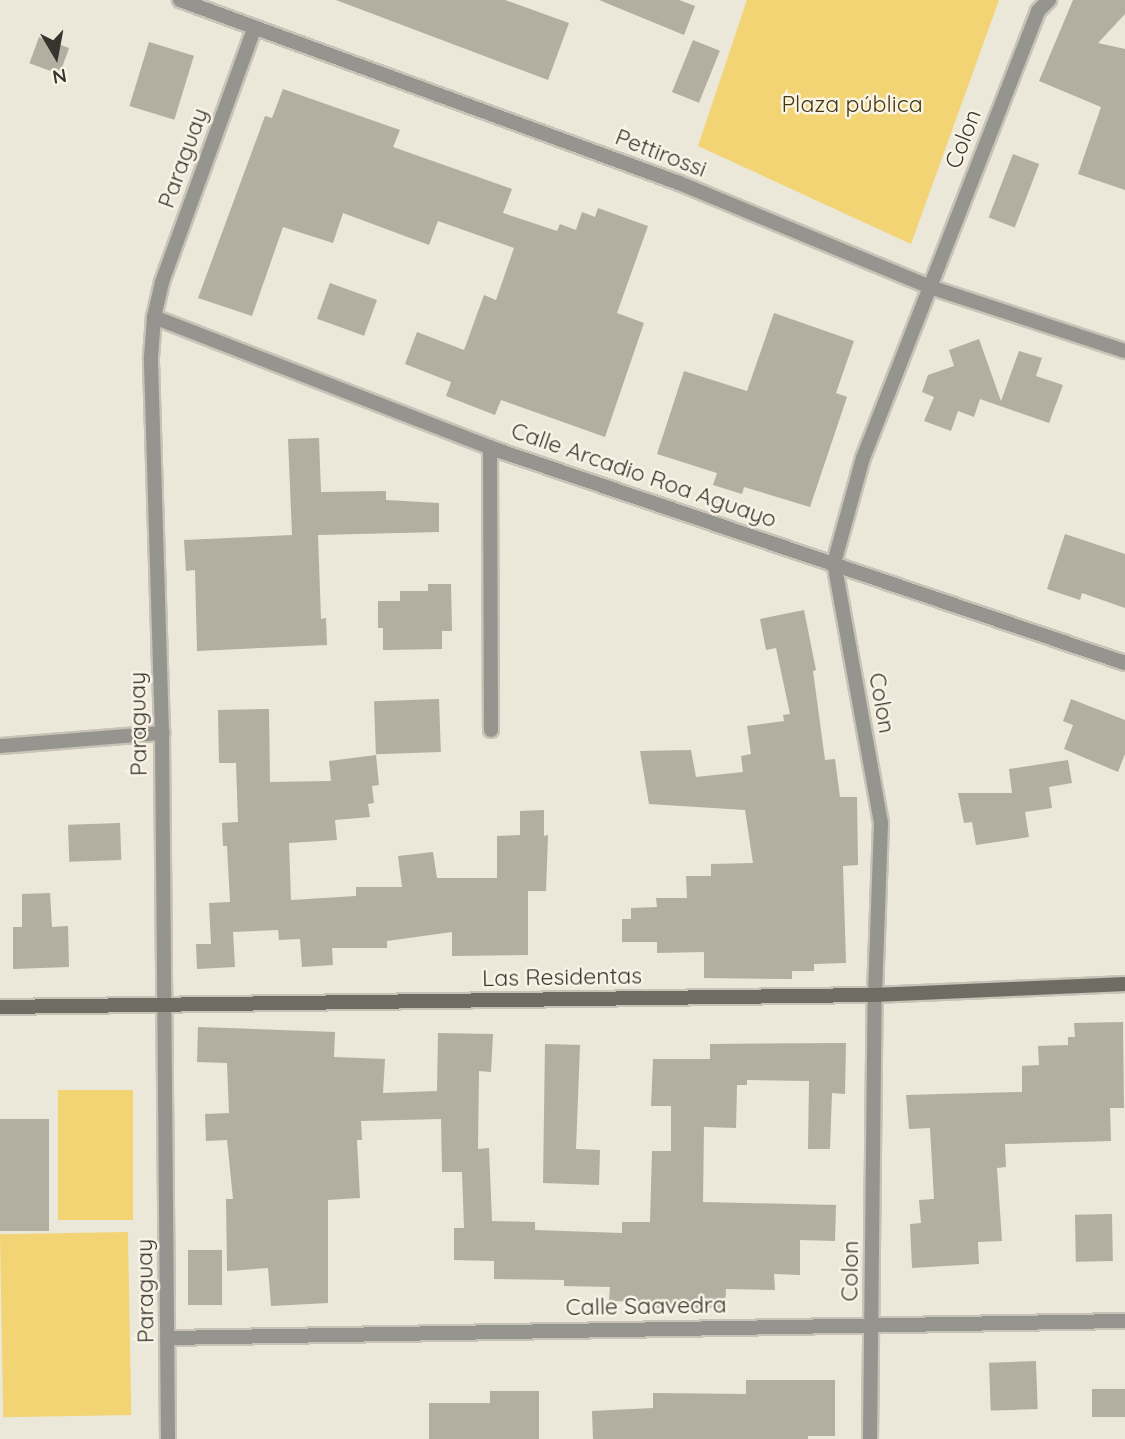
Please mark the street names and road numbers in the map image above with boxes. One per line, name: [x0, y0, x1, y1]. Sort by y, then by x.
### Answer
street label: Paraguay: [152, 104, 214, 212]
street label: Colon: [939, 106, 987, 172]
street label: Pettirossi: [611, 123, 711, 183]
street label: Calle Arcadio Roa Aguayo: [508, 417, 780, 533]
street label: Colon: [863, 670, 901, 736]
street label: Paraguay: [123, 672, 153, 776]
street label: Las Residentas: [482, 962, 642, 992]
street label: Paraguay: [130, 1239, 160, 1343]
street label: Colon: [836, 1240, 864, 1302]
street label: Calle Saavedra: [565, 1291, 727, 1321]

